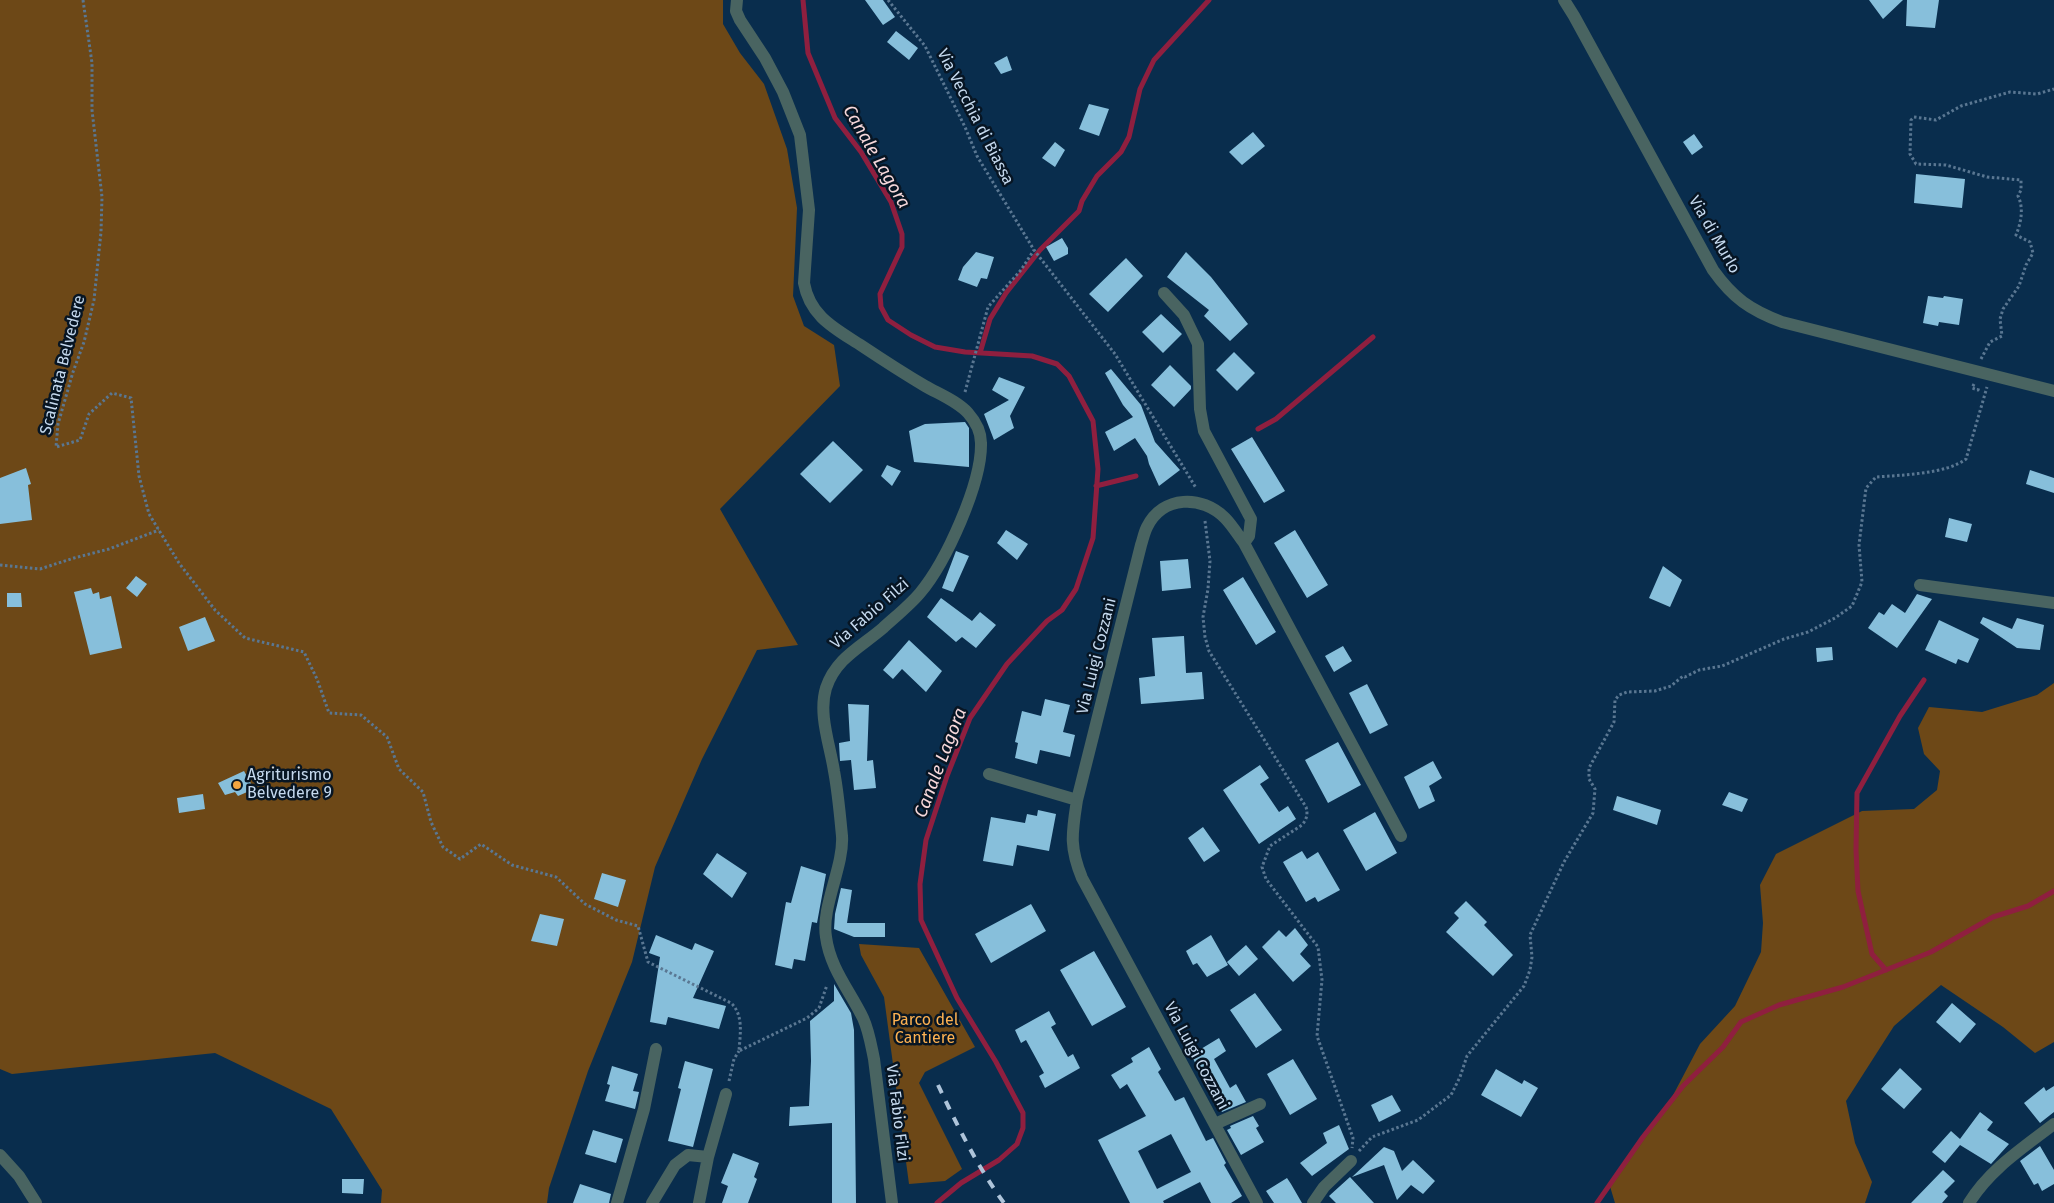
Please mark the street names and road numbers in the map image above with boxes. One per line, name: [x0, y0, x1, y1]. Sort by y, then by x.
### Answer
street label: Via Vecchia di Biassa: [932, 46, 1018, 188]
street label: Via di Murlo: [1684, 193, 1744, 277]
street label: Scalinata Belvedere: [36, 293, 90, 437]
street label: Via Fabio Filzi: [827, 575, 913, 653]
street label: Via Luigi Cozzani: [1073, 596, 1121, 716]
street label: Via Luigi Cozzani: [1160, 999, 1232, 1113]
street label: Via Fabio Filzi: [882, 1063, 912, 1163]

